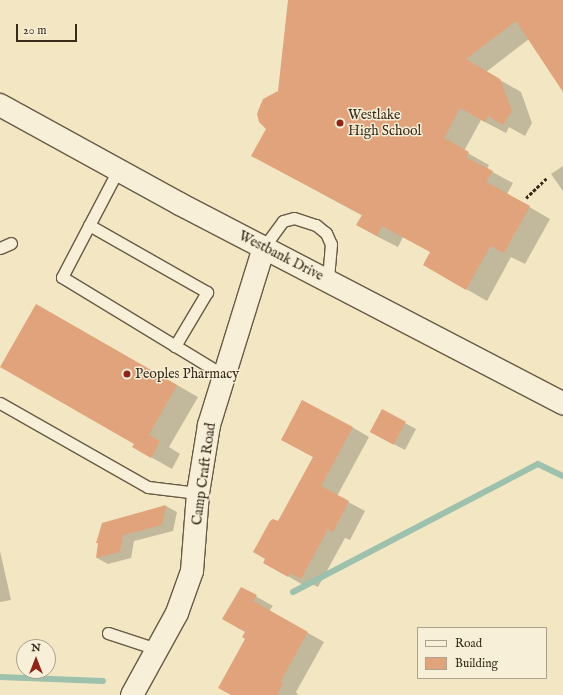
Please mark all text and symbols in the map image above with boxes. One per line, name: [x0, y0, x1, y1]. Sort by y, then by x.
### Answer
scale bar: [18, 16, 79, 42]
text: 20 m: [23, 23, 46, 38]
place label: Westlake High School: [348, 107, 421, 140]
marker: Westlake High School: [335, 118, 345, 128]
street label: Westbank Drive: [236, 227, 326, 285]
place label: Peoples Pharmacy: [135, 366, 239, 382]
marker: Peoples Pharmacy: [122, 369, 132, 379]
street label: Camp Craft Road: [188, 422, 220, 526]
legend: [417, 627, 547, 679]
text: Road: [455, 636, 482, 651]
north arrow: [16, 639, 56, 679]
text: N: [31, 641, 41, 655]
text: Building: [455, 656, 498, 671]

